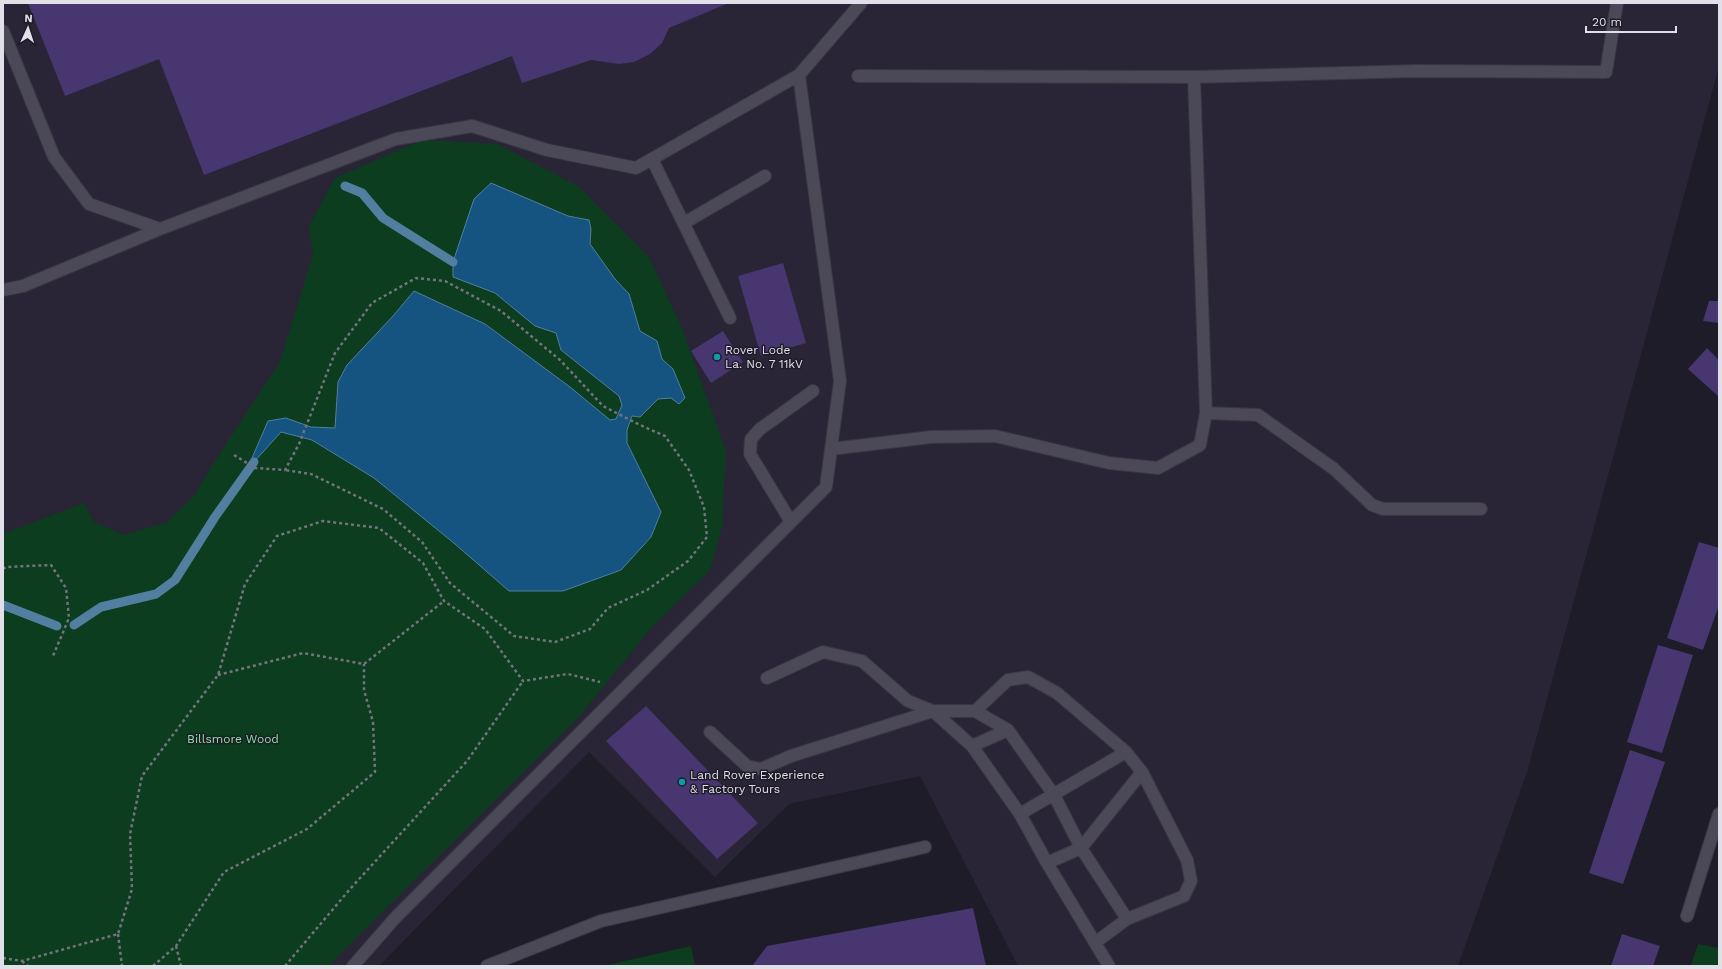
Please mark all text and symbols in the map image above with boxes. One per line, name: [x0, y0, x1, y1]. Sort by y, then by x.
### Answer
north arrow: [8, 8, 48, 48]
scale bar: [1586, 8, 1676, 34]
text: N: [24, 12, 33, 25]
text: 20 m: [1592, 15, 1622, 29]
place label: Rover Lode La. No. 7 11kV: [725, 343, 803, 371]
marker: Rover Lode La. No. 7 11kV: [712, 352, 722, 362]
park label: Billsmore Wood: [187, 732, 279, 746]
place label: Land Rover Experience & Factory Tours: [690, 768, 825, 796]
marker: Land Rover Experience & Factory Tours: [677, 777, 687, 787]

